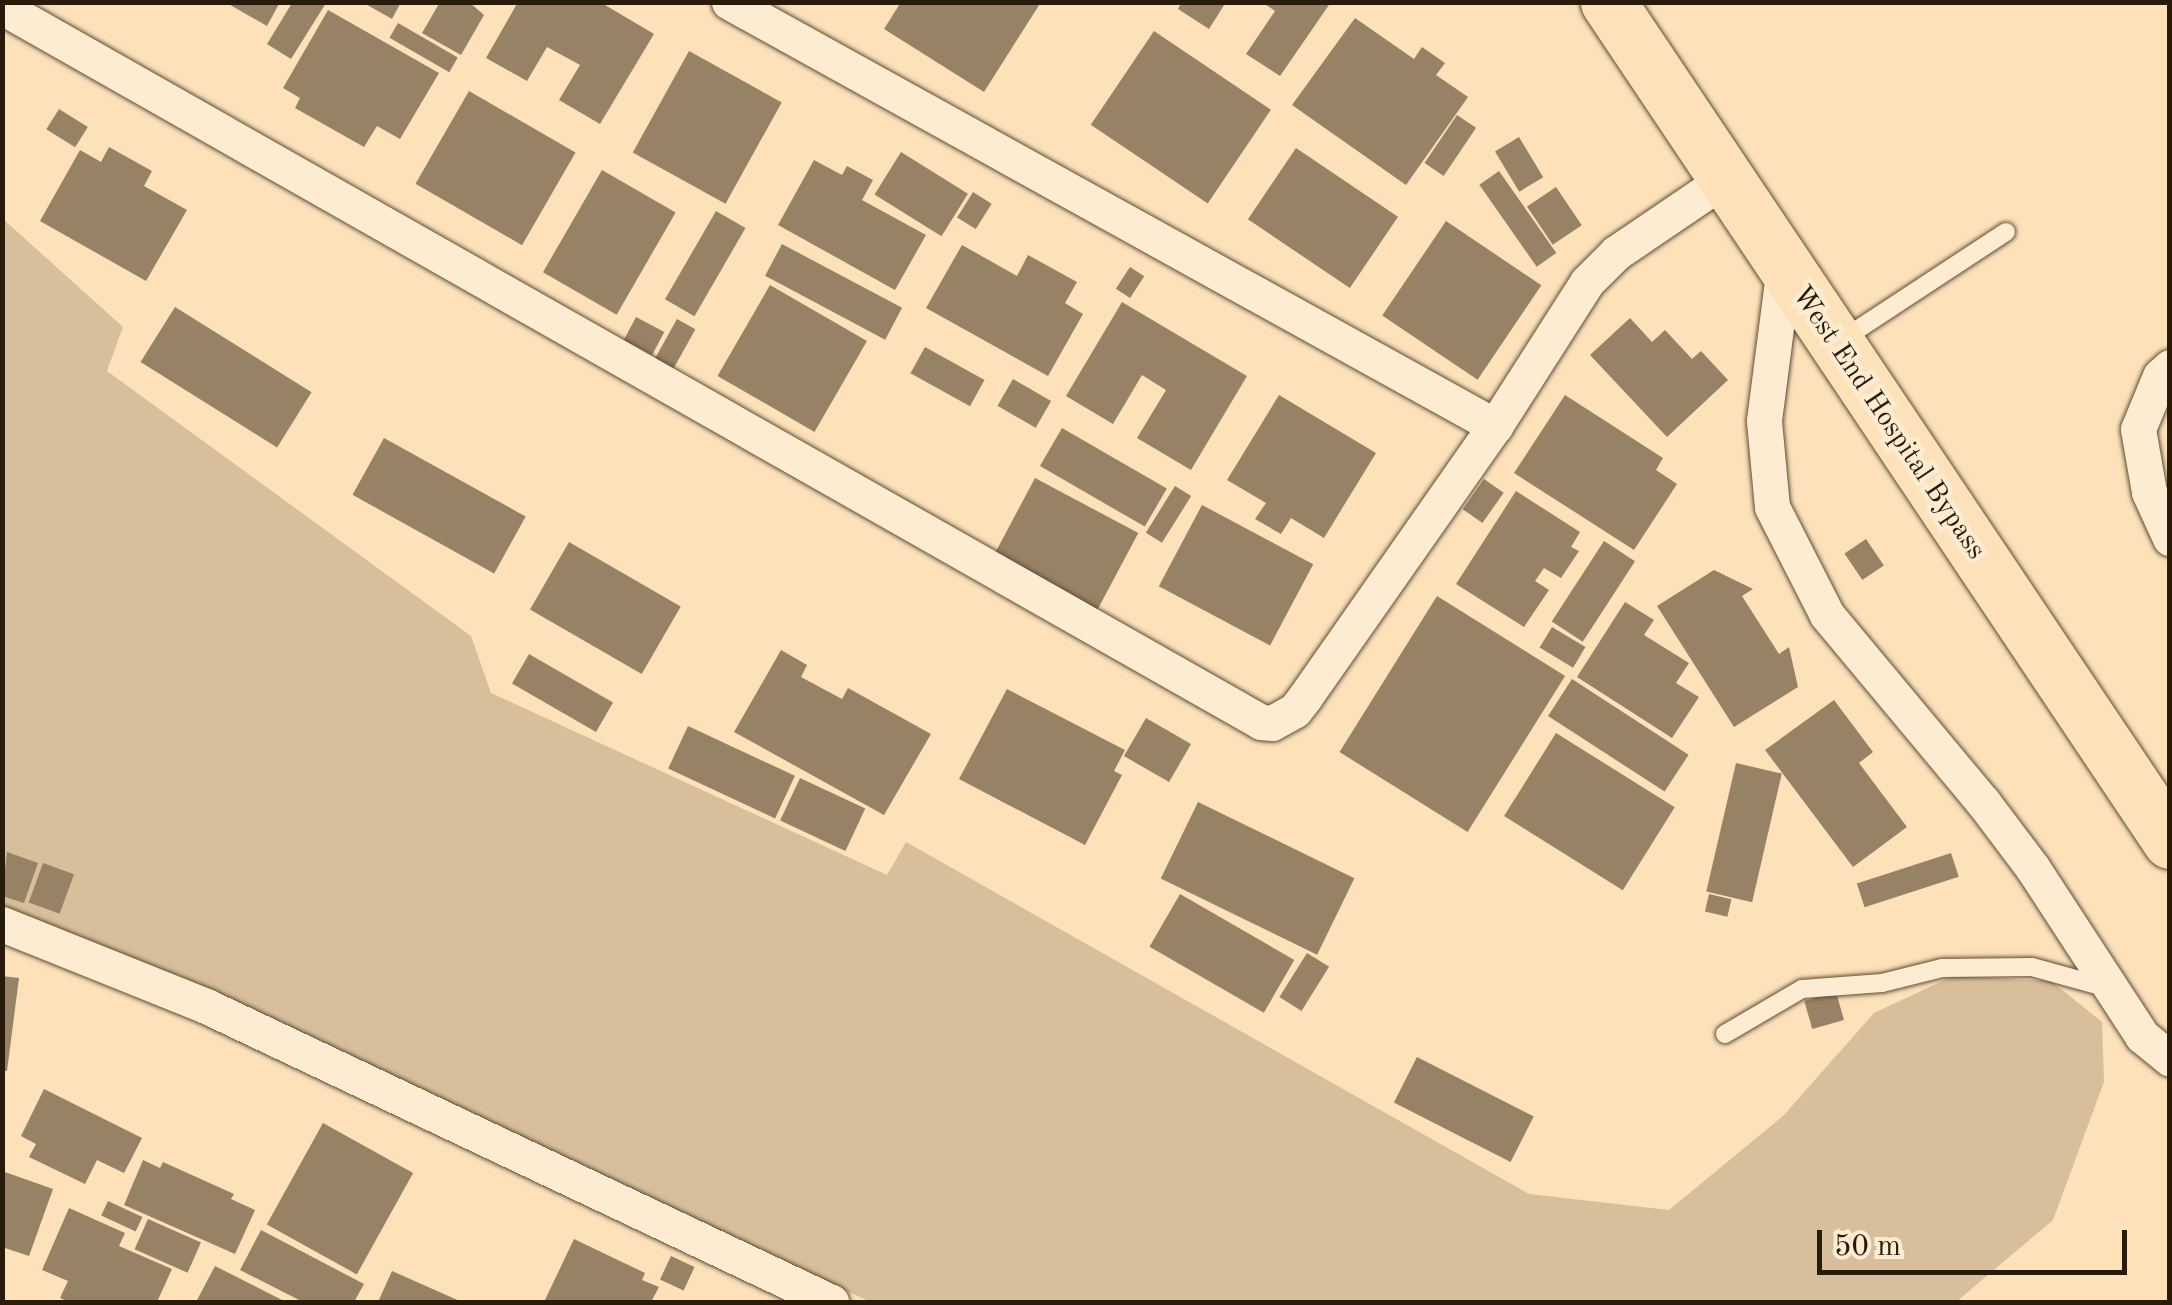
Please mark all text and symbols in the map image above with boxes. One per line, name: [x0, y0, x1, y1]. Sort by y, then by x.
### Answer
street label: West End Hospital Bypass: [1784, 280, 1992, 566]
scale bar: [1822, 1210, 2132, 1272]
text: 50 m: [1834, 1232, 1901, 1262]

